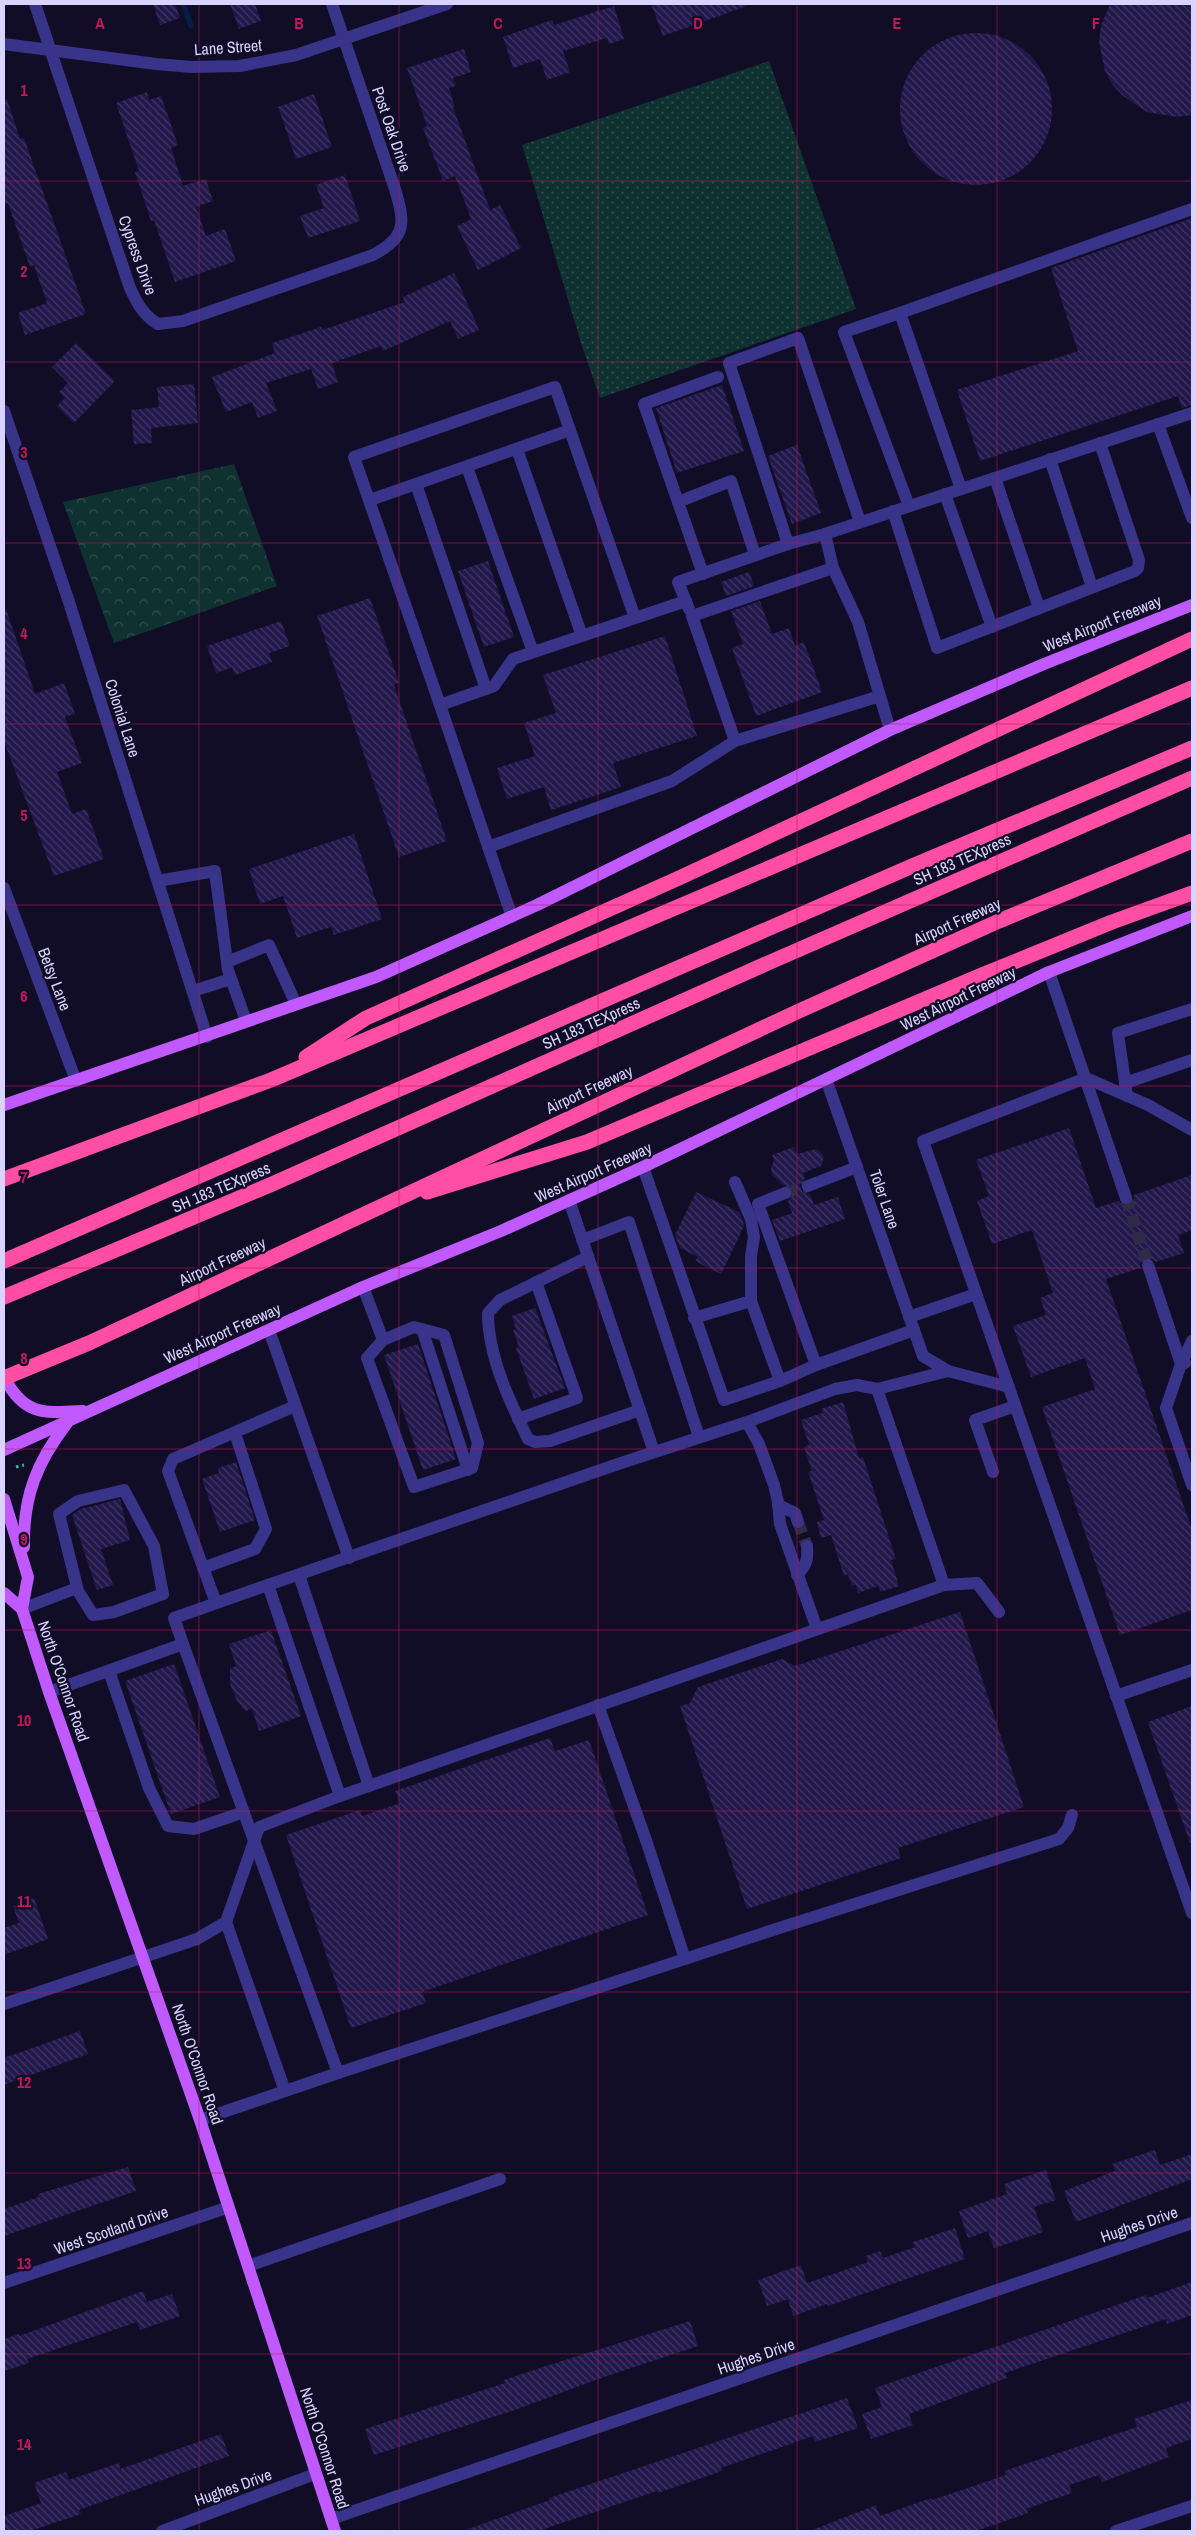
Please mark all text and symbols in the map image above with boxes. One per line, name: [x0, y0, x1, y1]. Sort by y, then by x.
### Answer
text: A: [95, 12, 105, 34]
text: B: [294, 12, 304, 34]
text: C: [493, 12, 503, 34]
text: D: [693, 12, 703, 34]
text: E: [893, 12, 902, 34]
text: F: [1092, 12, 1100, 34]
street label: Lane Street: [193, 34, 263, 60]
text: 1: [20, 79, 28, 101]
street label: Post Oak Drive: [367, 83, 417, 175]
street label: Cypress Drive: [113, 212, 163, 298]
text: 2: [20, 260, 28, 282]
text: 3: [20, 441, 28, 463]
street label: West Airport Freeway: [1040, 589, 1165, 657]
text: 4: [20, 622, 28, 644]
street label: Colonial Lane: [100, 676, 146, 760]
text: 5: [20, 804, 28, 826]
street label: SH 183 TEXpress: [910, 828, 1014, 890]
street label: Airport Freeway: [909, 892, 1004, 950]
street label: Betsy Lane: [33, 944, 77, 1014]
street label: West Airport Freeway: [897, 960, 1020, 1035]
text: 6: [20, 985, 28, 1007]
street label: SH 183 TEXpress: [539, 992, 643, 1054]
street label: Airport Freeway: [541, 1059, 636, 1119]
street label: West Airport Freeway: [531, 1136, 655, 1208]
street label: SH 183 TEXpress: [168, 1156, 274, 1218]
text: 7: [20, 1166, 28, 1188]
street label: Toler Lane: [865, 1166, 905, 1232]
street label: Airport Freeway: [174, 1231, 269, 1291]
street label: West Airport Freeway: [160, 1297, 284, 1369]
text: 8: [20, 1347, 28, 1369]
text: 9: [20, 1528, 28, 1550]
street label: North O'Connor Road: [33, 1618, 95, 1744]
text: 10: [17, 1709, 31, 1731]
text: 11: [17, 1890, 32, 1912]
street label: North O'Connor Road: [167, 2001, 229, 2127]
text: 12: [17, 2071, 31, 2093]
street label: West Scotland Drive: [51, 2200, 171, 2260]
street label: Hughes Drive: [1097, 2201, 1181, 2247]
text: 13: [17, 2252, 31, 2274]
street label: Hughes Drive: [714, 2333, 798, 2379]
street label: North O'Connor Road: [295, 2384, 355, 2512]
text: 14: [17, 2433, 32, 2455]
street label: Hughes Drive: [192, 2463, 274, 2511]

